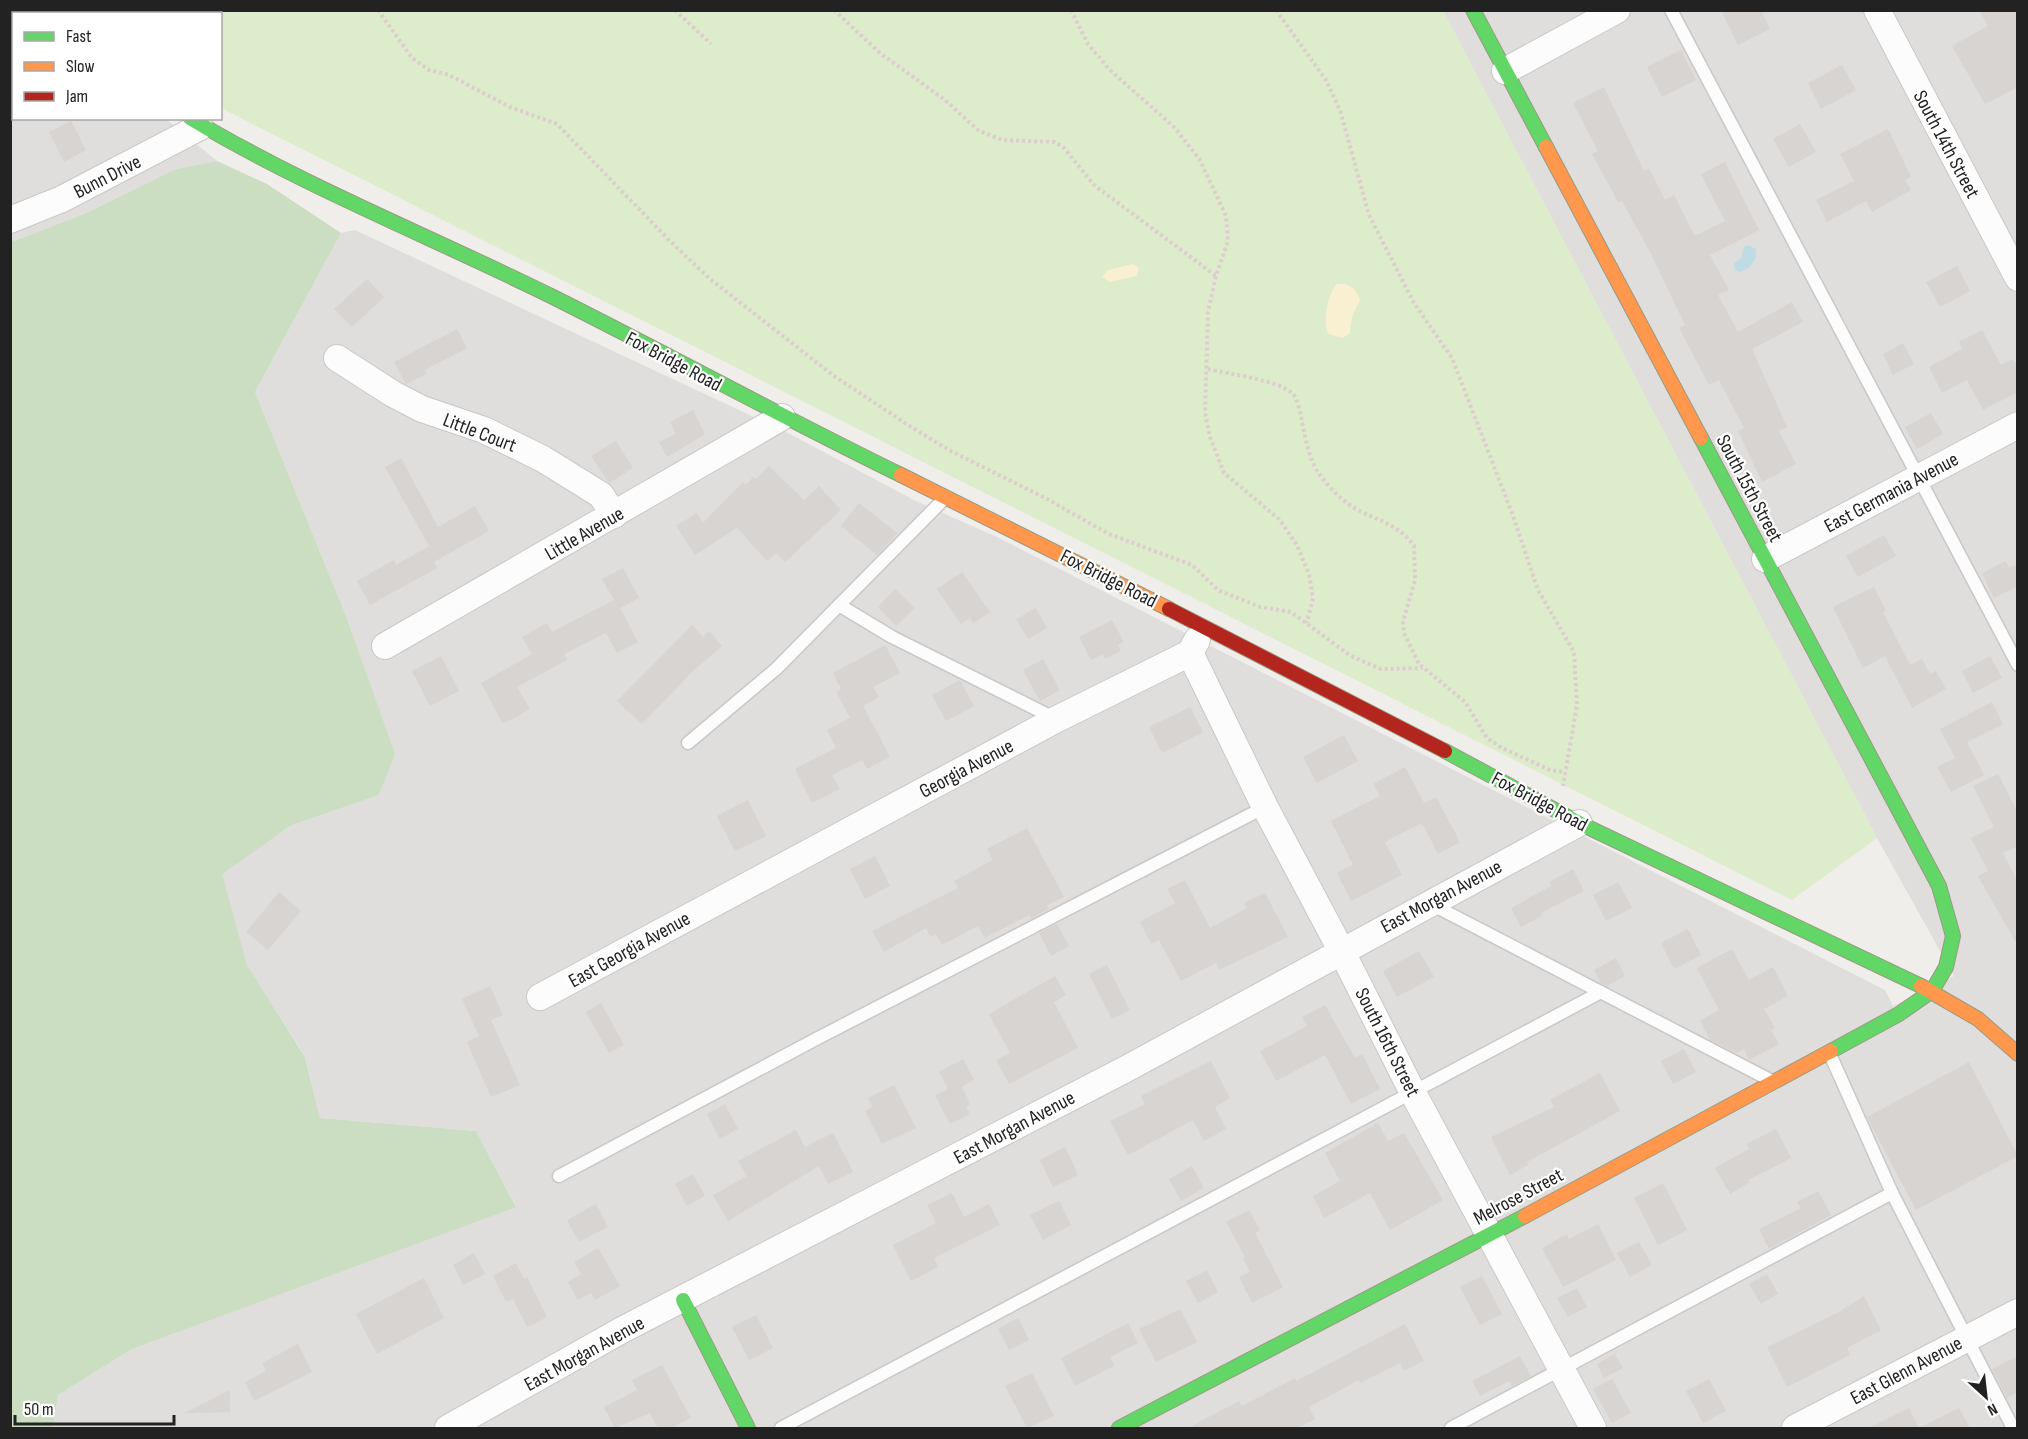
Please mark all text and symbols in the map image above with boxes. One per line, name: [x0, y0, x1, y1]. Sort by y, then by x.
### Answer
legend: [12, 12, 222, 120]
text: Fast: [66, 26, 92, 47]
text: Slow: [66, 56, 95, 77]
text: Jam: [65, 86, 88, 107]
street label: South 14th Street: [1908, 87, 1985, 202]
street label: Bunn Drive: [70, 150, 145, 204]
street label: Fox Bridge Road: [621, 327, 726, 397]
street label: Little Court: [440, 408, 520, 458]
street label: South 15th Street: [1711, 431, 1787, 546]
street label: East Germania Avenue: [1820, 447, 1963, 538]
street label: Little Avenue: [541, 502, 628, 566]
street label: Fox Bridge Road: [1056, 544, 1161, 613]
street label: Georgia Avenue: [915, 734, 1018, 804]
street label: Fox Bridge Road: [1487, 767, 1592, 837]
street label: East Morgan Avenue: [1377, 855, 1506, 939]
street label: East Georgia Avenue: [565, 907, 694, 993]
street label: South 16th Street: [1349, 984, 1425, 1101]
street label: East Morgan Avenue: [950, 1086, 1079, 1170]
street label: Melrose Street: [1470, 1163, 1567, 1230]
street label: East Morgan Avenue: [520, 1311, 649, 1397]
street label: East Glenn Avenue: [1846, 1331, 1966, 1410]
north arrow: [1956, 1367, 2016, 1427]
scale bar: [15, 1388, 174, 1426]
text: 50 m: [24, 1399, 54, 1420]
text: N: [1984, 1399, 2000, 1419]

